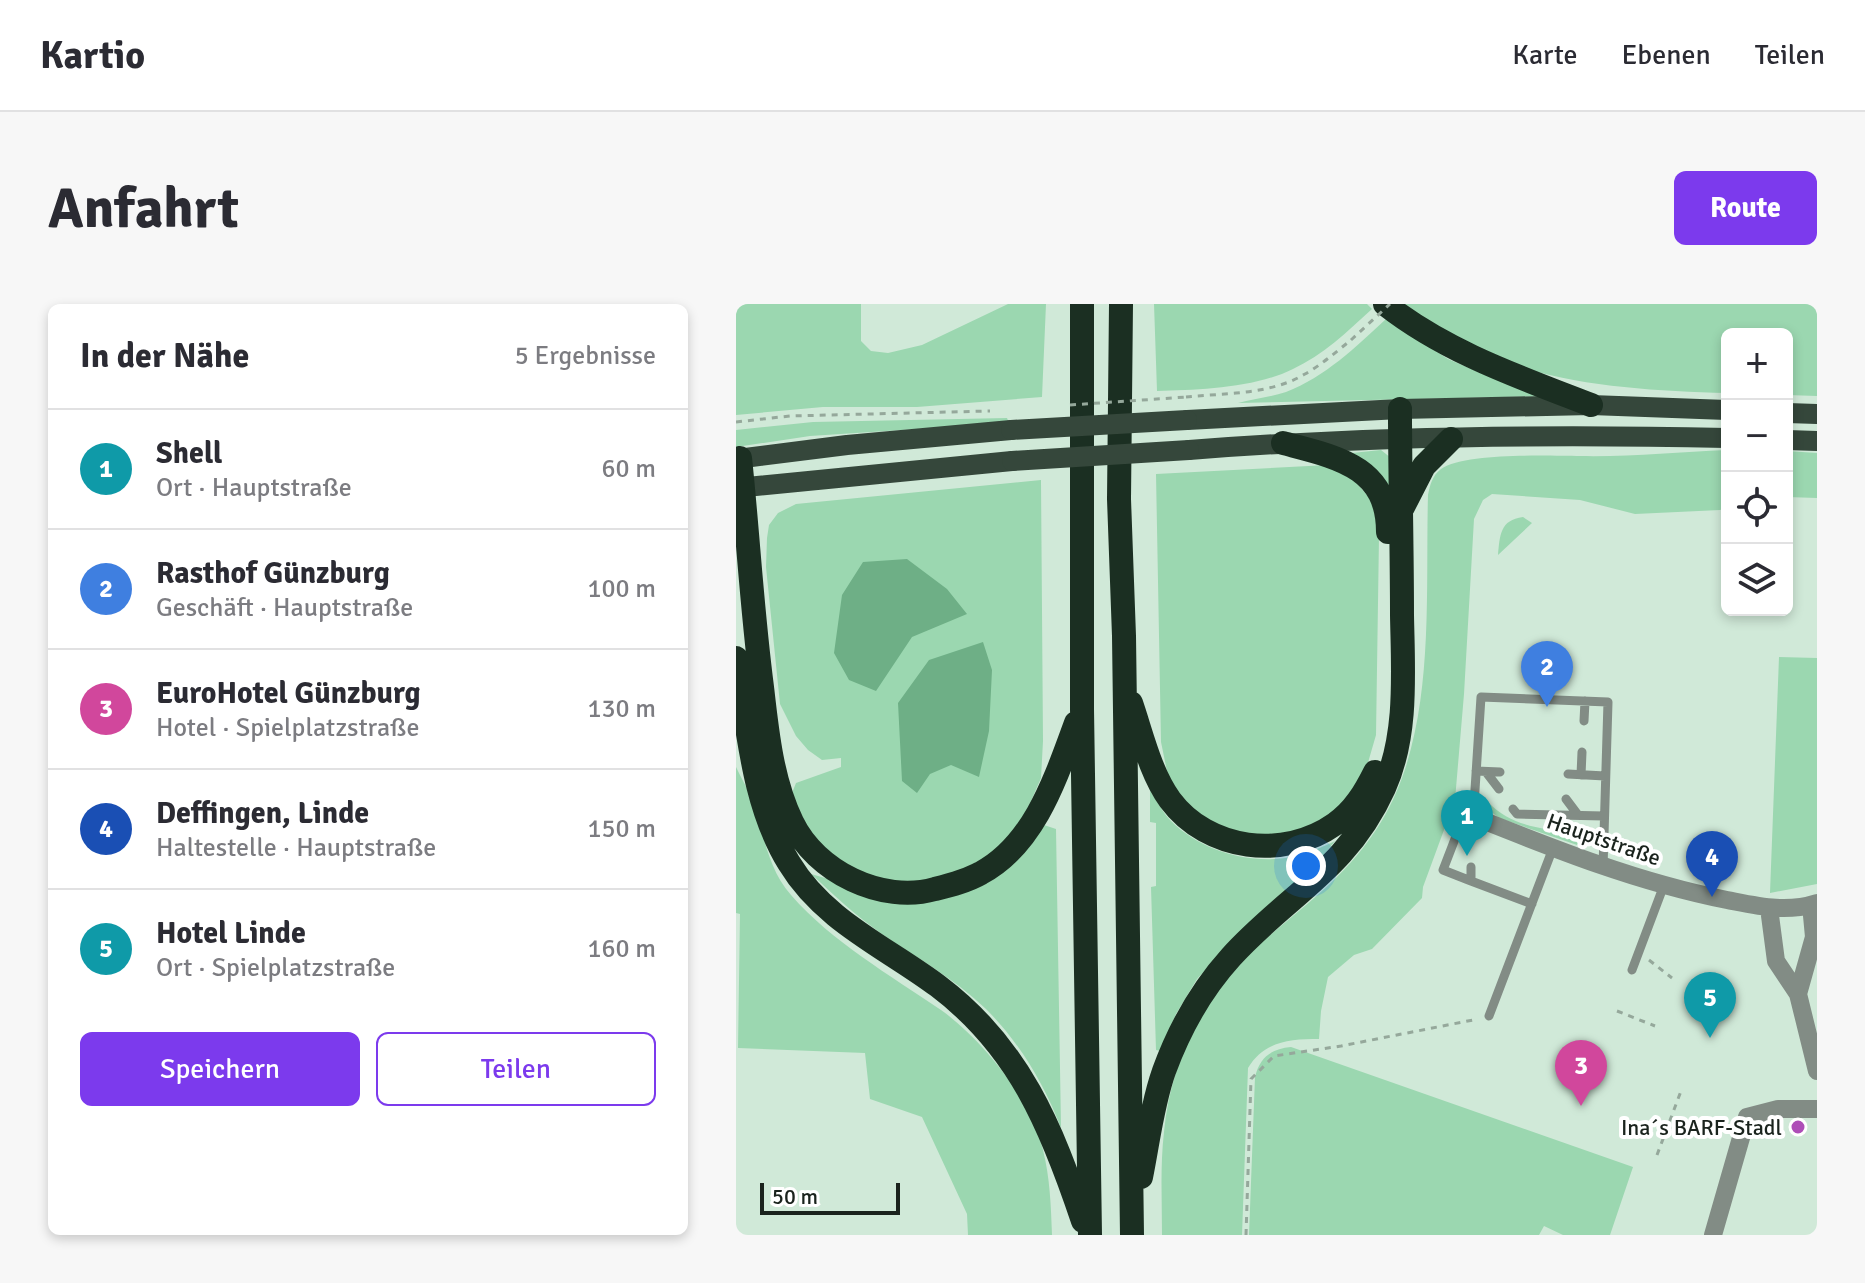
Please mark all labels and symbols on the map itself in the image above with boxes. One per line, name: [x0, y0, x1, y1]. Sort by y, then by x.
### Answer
pin: 2: [1521, 641, 1573, 707]
pin: 1: [1441, 790, 1493, 856]
street label: Hauptstraße: [1543, 807, 1664, 872]
pin: 4: [1686, 831, 1738, 897]
your location: [1286, 846, 1326, 886]
pin: 5: [1684, 972, 1736, 1038]
pin: 3: [1555, 1040, 1607, 1106]
place label: Ina´s BARF-Stadl: [1621, 1114, 1782, 1141]
marker: Ina´s BARF-Stadl: [1789, 1118, 1807, 1136]
scale bar: [760, 1179, 900, 1215]

